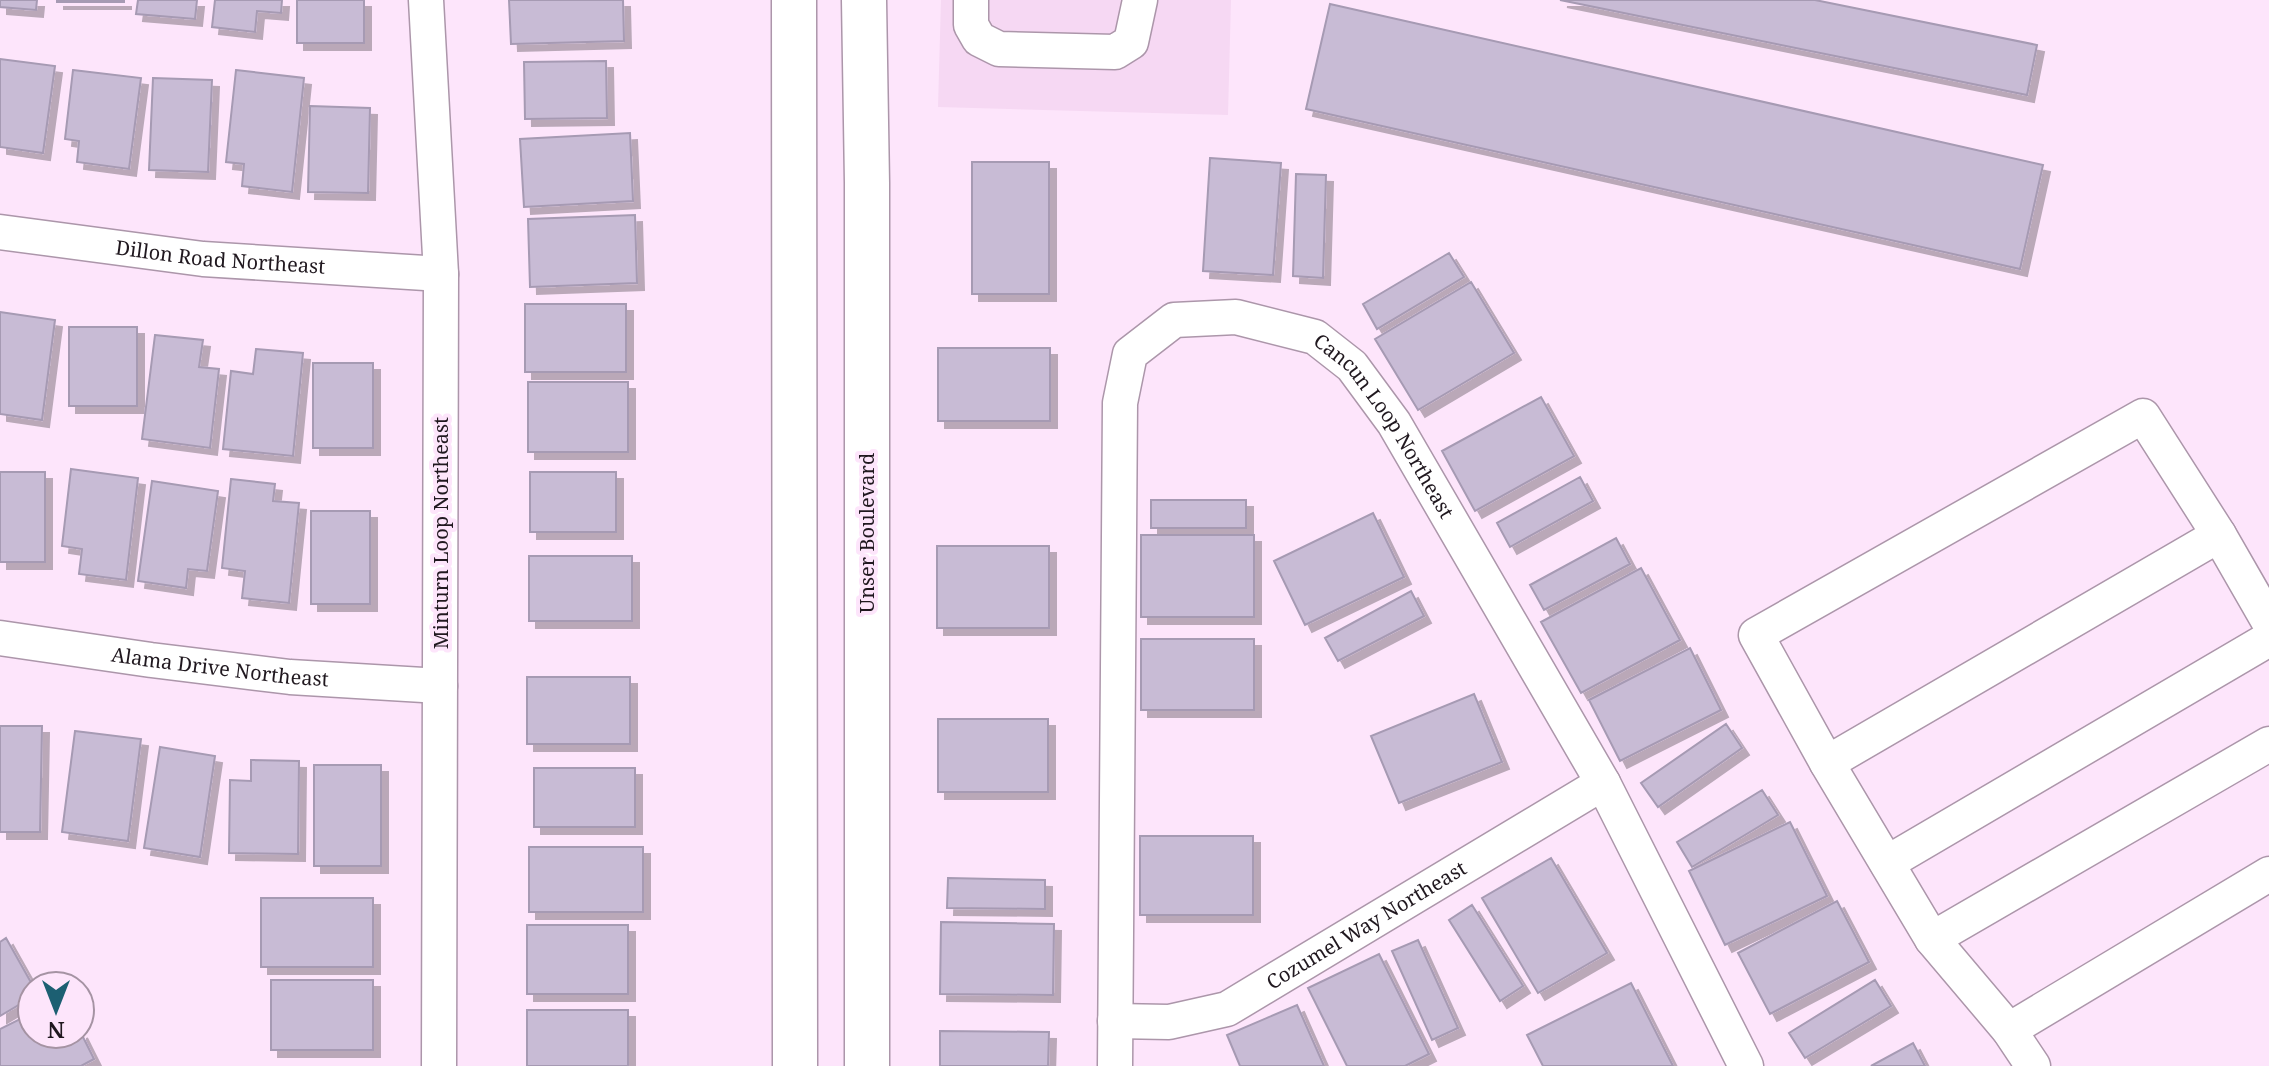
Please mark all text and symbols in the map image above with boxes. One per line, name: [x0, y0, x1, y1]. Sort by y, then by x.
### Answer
street label: Dillon Road Northeast: [114, 234, 326, 280]
street label: Cancun Loop Northeast: [1308, 327, 1460, 523]
street label: Minturn Loop Northeast: [427, 417, 454, 649]
street label: Unser Boulevard: [853, 453, 880, 613]
street label: Alama Drive Northeast: [110, 640, 330, 692]
street label: Cozumel Way Northeast: [1261, 854, 1471, 995]
north arrow: [16, 970, 96, 1050]
text: N: [47, 1016, 65, 1046]

